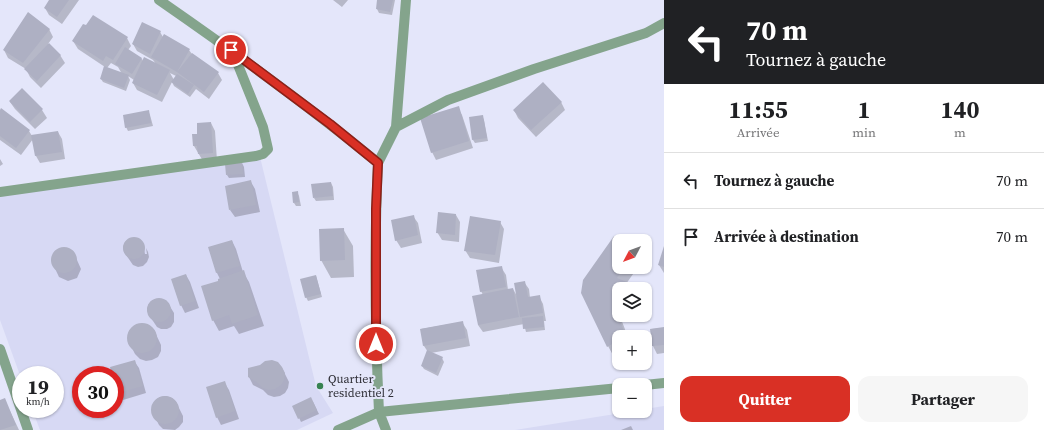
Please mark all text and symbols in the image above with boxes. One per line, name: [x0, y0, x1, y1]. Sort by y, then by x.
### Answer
text: 70 m: [746, 11, 808, 49]
icon: left: [680, 16, 732, 68]
pin: [214, 33, 248, 67]
icon: arrive: [220, 39, 242, 61]
text: Tournez à gauche: [746, 47, 886, 72]
text: 11:55: [729, 93, 788, 126]
text: 1: [858, 93, 871, 126]
text: 140: [940, 93, 979, 126]
text: Arrivée: [737, 124, 780, 141]
text: min: [852, 124, 876, 141]
text: m: [954, 124, 966, 141]
icon: left: [680, 170, 702, 192]
text: Tournez à gauche: [714, 170, 834, 191]
text: 70 m: [996, 170, 1028, 191]
icon: arrive: [680, 226, 702, 248]
text: Arrivée à destination: [714, 226, 859, 247]
text: 70 m: [996, 226, 1028, 247]
north arrow: [612, 234, 652, 274]
map controls: [612, 234, 652, 418]
button: layers: [612, 282, 652, 322]
position arrow: [355, 323, 397, 365]
button: +: [612, 330, 652, 370]
speed limit sign: 30: [72, 366, 124, 418]
place label: Quartier residentiel 2: [328, 371, 394, 401]
text: 19: [27, 373, 49, 401]
button: Quitter: [680, 376, 850, 422]
button: Partager: [858, 376, 1028, 422]
button: −: [612, 378, 652, 418]
marker: Quartier residentiel 2: [315, 381, 325, 391]
text: km/h: [26, 395, 50, 408]

